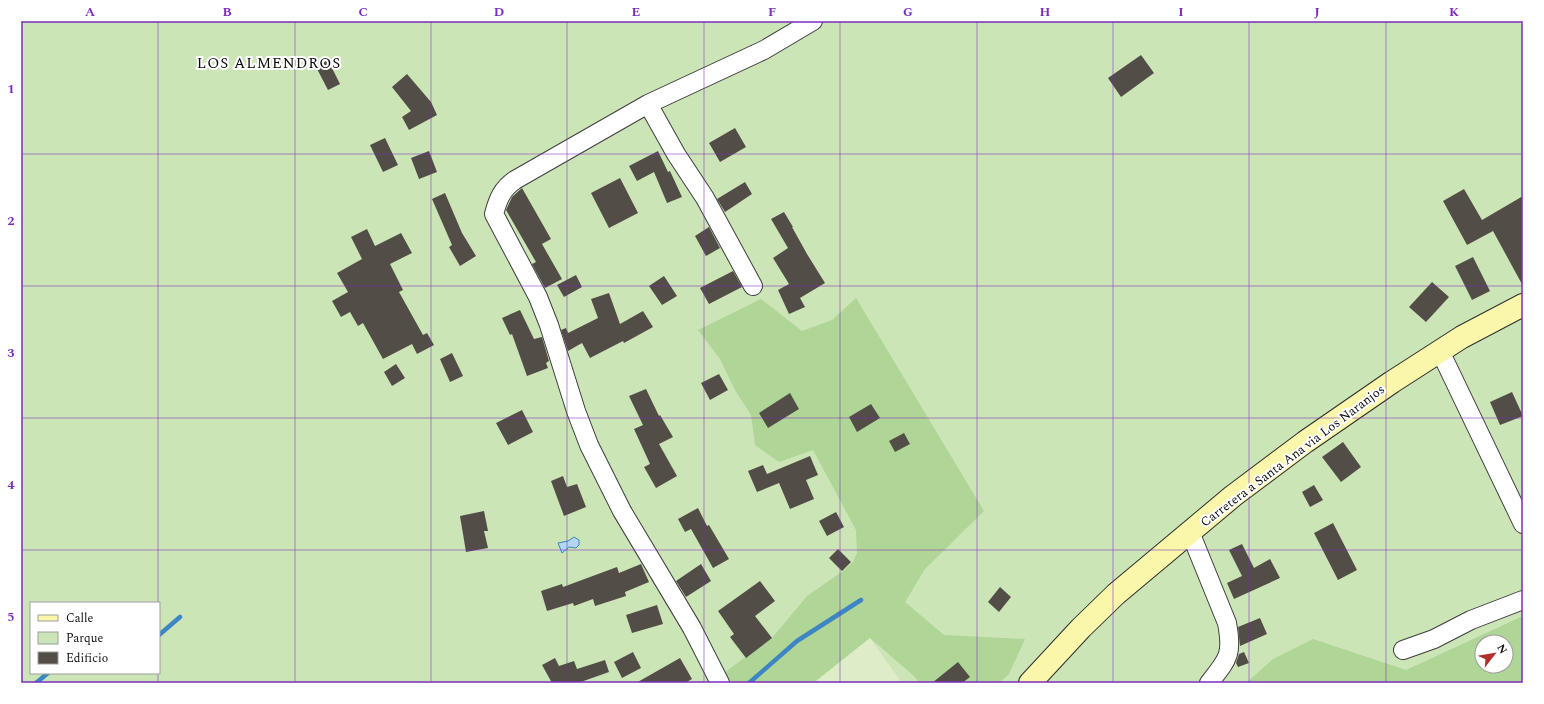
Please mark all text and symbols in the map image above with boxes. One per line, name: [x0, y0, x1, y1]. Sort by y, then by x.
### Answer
text: A: [85, 2, 95, 22]
text: B: [222, 2, 232, 22]
text: C: [358, 2, 368, 22]
text: D: [494, 2, 504, 22]
text: E: [632, 2, 641, 22]
text: F: [768, 2, 776, 22]
text: G: [903, 2, 913, 22]
text: H: [1040, 2, 1051, 22]
text: I: [1178, 2, 1184, 22]
text: J: [1314, 2, 1320, 22]
text: K: [1449, 2, 1459, 22]
district label: LOS ALMENDROS: [197, 52, 341, 75]
text: 1: [7, 79, 15, 99]
text: 2: [7, 211, 15, 231]
text: 3: [7, 343, 15, 363]
street label: Carretera a Santa Ana via Los Naranjos: [1196, 380, 1389, 532]
text: 4: [7, 475, 15, 495]
legend: [30, 602, 160, 674]
text: 5: [7, 607, 15, 627]
text: Calle: [66, 609, 94, 628]
text: Parque: [66, 629, 103, 648]
north arrow: [1474, 634, 1514, 674]
text: N: [1493, 641, 1512, 657]
text: Edificio: [66, 649, 108, 668]

